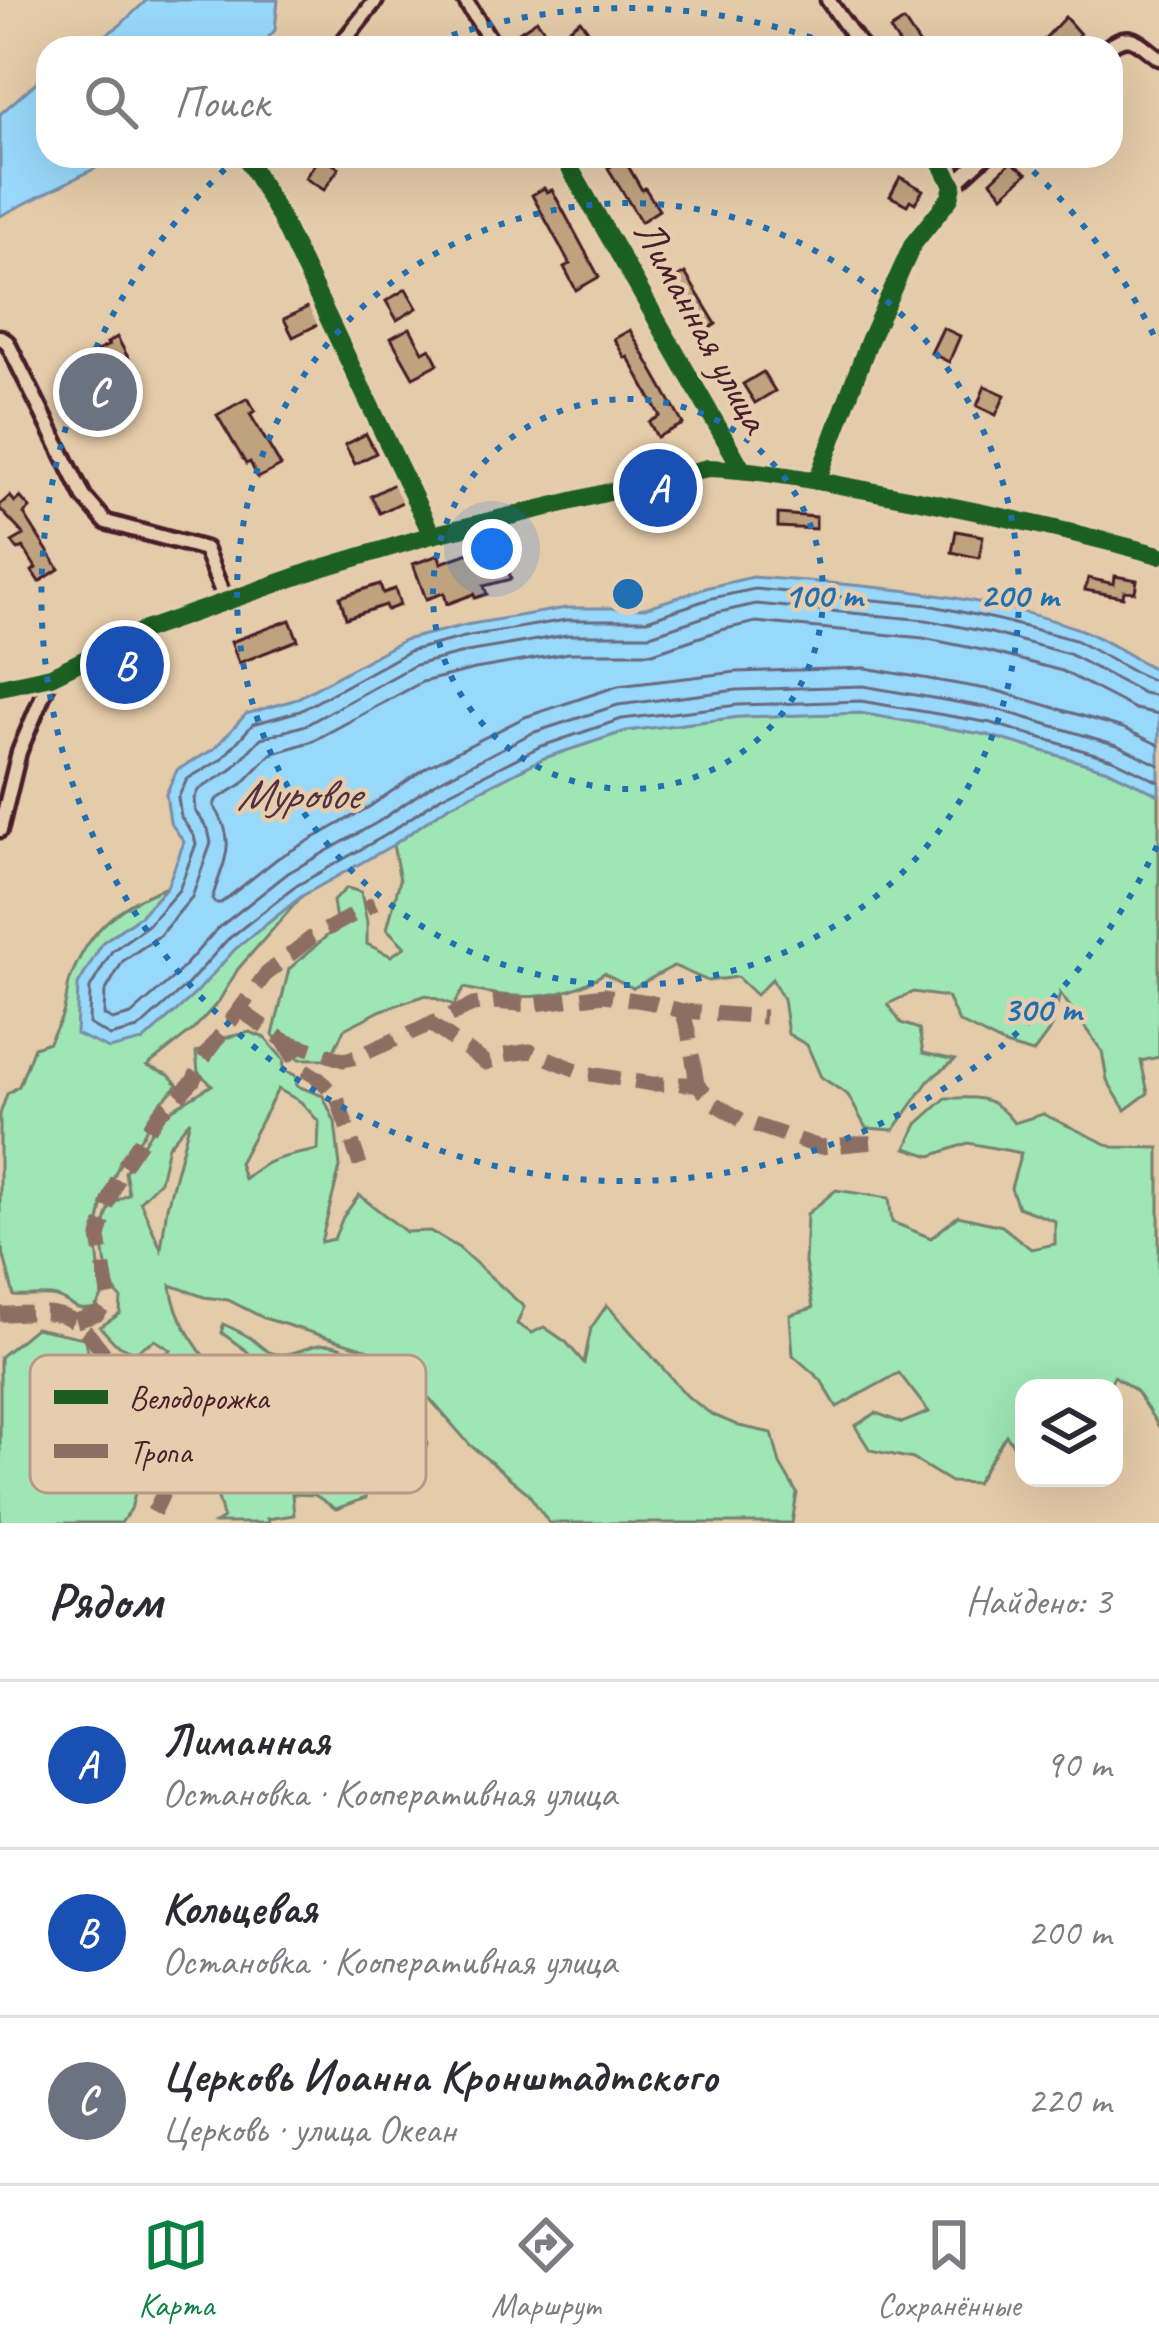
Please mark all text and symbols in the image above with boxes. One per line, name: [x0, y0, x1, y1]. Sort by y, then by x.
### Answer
search box: [36, 36, 1123, 168]
icon: search: [78, 69, 144, 135]
text: Поиск: [174, 74, 269, 131]
street label: Лиманная улица: [622, 210, 783, 444]
pin: C: [59, 347, 137, 437]
pin: A: [619, 443, 697, 533]
your location: [462, 519, 522, 579]
text: 100 m: [784, 572, 865, 618]
text: 200 m: [980, 572, 1061, 618]
centre of rings: [607, 573, 649, 615]
pin: B: [86, 620, 164, 710]
water label: Муровое: [237, 766, 366, 823]
text: 300 m: [1003, 986, 1084, 1032]
legend: [30, 1355, 426, 1493]
text: Велодорожка: [129, 1377, 270, 1419]
map controls: [1015, 1379, 1123, 1487]
button: layers: [1015, 1379, 1123, 1487]
text: Тропа: [129, 1431, 193, 1473]
text: Рядом: [48, 1569, 162, 1633]
text: Найдено: 3: [966, 1577, 1111, 1626]
text: Лиманная: [162, 1712, 330, 1769]
text: A: [77, 1740, 97, 1789]
text: 90 m: [1045, 1740, 1111, 1789]
text: Остановка · Кооперативная улица: [162, 1769, 617, 1818]
text: Кольцевая: [162, 1880, 317, 1937]
text: B: [77, 1908, 97, 1957]
text: 200 m: [1027, 1908, 1111, 1957]
text: Остановка · Кооперативная улица: [162, 1937, 617, 1986]
text: Церковь Иоанна Кронштадтского: [162, 2048, 718, 2105]
text: C: [78, 2076, 96, 2125]
text: 220 m: [1027, 2076, 1111, 2125]
text: Церковь · улица Океан: [162, 2105, 456, 2154]
tab: Карта: [139, 2212, 214, 2326]
tab: Маршрут: [491, 2212, 600, 2326]
tab: Сохранённые: [877, 2212, 1020, 2326]

